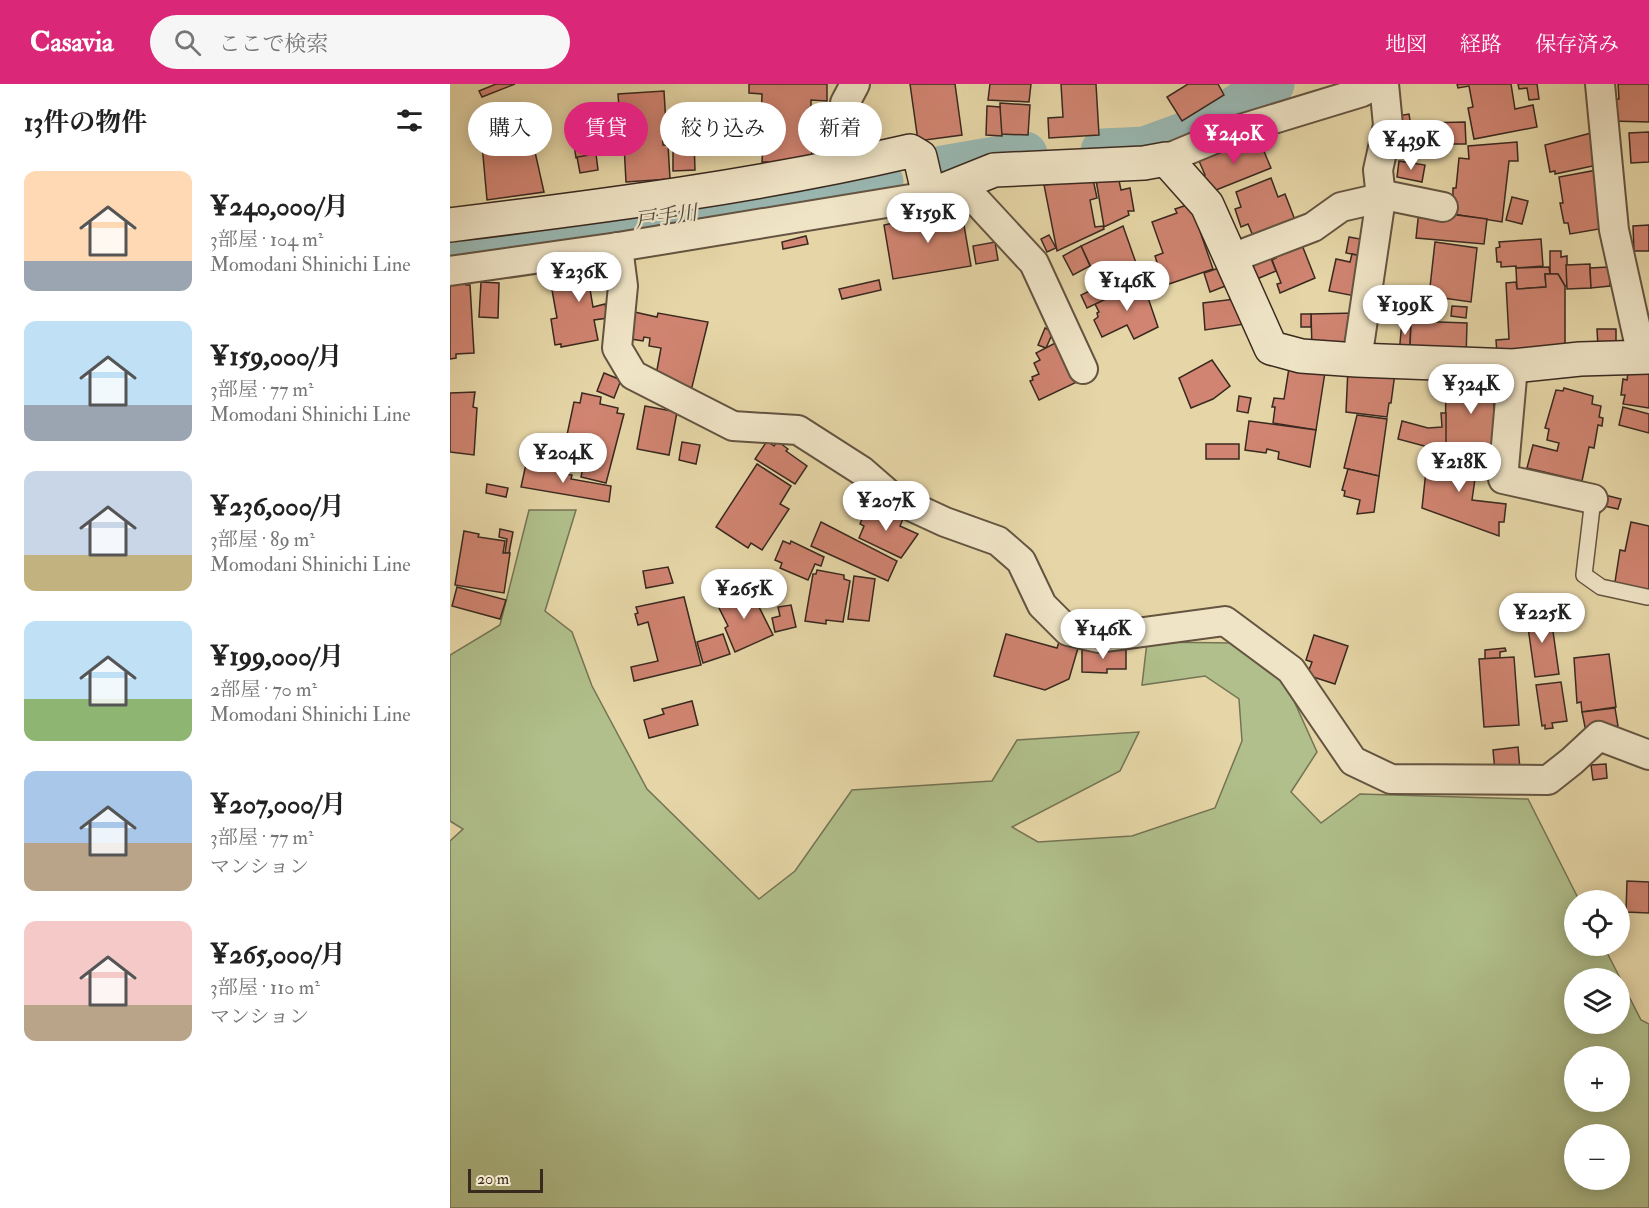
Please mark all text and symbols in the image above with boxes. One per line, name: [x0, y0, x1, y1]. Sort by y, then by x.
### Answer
search box: [150, 15, 570, 69]
text: Casavia: [30, 25, 114, 60]
icon: search: [171, 26, 204, 59]
text: ここで検索: [219, 30, 329, 58]
text: 地図: [1385, 31, 1427, 58]
text: 経路: [1460, 31, 1502, 58]
text: 保存済み: [1535, 31, 1619, 58]
chip: 購入: [468, 102, 552, 156]
chip: 賃貸: [564, 102, 648, 156]
chip: 絞り込み: [660, 102, 786, 156]
chip: 新着: [798, 102, 882, 156]
icon: filters: [393, 104, 426, 137]
text: 13件の物件: [24, 107, 147, 139]
pin: ¥240K: [1192, 114, 1276, 165]
pin: ¥439K: [1369, 120, 1453, 171]
text: ¥240K: [1204, 121, 1264, 146]
text: ¥439K: [1382, 127, 1440, 152]
text: ¥240,000/月: [210, 191, 349, 223]
pin: ¥159K: [886, 193, 970, 244]
icon: home: [72, 195, 144, 267]
water label: 戸手川: [633, 199, 701, 235]
text: ¥159K: [900, 200, 956, 225]
text: 3部屋 · 104 m²: [210, 227, 323, 252]
text: Momodani Shinichi Line: [210, 252, 411, 277]
pin: ¥236K: [537, 252, 621, 303]
text: ¥236K: [551, 259, 607, 284]
pin: ¥146K: [1085, 261, 1169, 312]
text: ¥146K: [1098, 268, 1156, 293]
pin: ¥199K: [1363, 285, 1447, 336]
text: ¥199K: [1377, 292, 1433, 317]
text: ¥159,000/月: [210, 341, 342, 373]
icon: home: [72, 345, 144, 417]
pin: ¥324K: [1429, 364, 1513, 415]
text: ¥324K: [1442, 371, 1500, 396]
text: 3部屋 · 77 m²: [210, 377, 314, 402]
text: Momodani Shinichi Line: [210, 402, 411, 427]
pin: ¥204K: [521, 433, 605, 484]
text: ¥204K: [533, 440, 593, 465]
pin: ¥218K: [1417, 442, 1501, 493]
text: ¥218K: [1431, 449, 1487, 474]
pin: ¥207K: [844, 481, 928, 532]
text: ¥207K: [857, 488, 915, 513]
text: ¥236,000/月: [210, 491, 345, 523]
icon: home: [72, 495, 144, 567]
text: 3部屋 · 89 m²: [210, 527, 315, 552]
text: Momodani Shinichi Line: [210, 552, 411, 577]
pin: ¥265K: [702, 569, 786, 620]
text: ¥265K: [715, 576, 773, 601]
pin: ¥225K: [1500, 593, 1584, 644]
text: ¥225K: [1513, 600, 1571, 625]
pin: ¥146K: [1061, 609, 1145, 660]
text: ¥146K: [1074, 616, 1132, 641]
text: ¥199,000/月: [210, 641, 344, 673]
icon: home: [72, 645, 144, 717]
text: 2部屋 · 70 m²: [210, 677, 317, 702]
text: Momodani Shinichi Line: [210, 702, 411, 727]
text: ¥207,000/月: [210, 789, 346, 821]
icon: home: [72, 795, 144, 867]
text: 3部屋 · 77 m²: [210, 825, 314, 850]
text: マンション: [210, 854, 309, 879]
map controls: [1564, 890, 1630, 1190]
button: locate: [1564, 890, 1630, 956]
text: ¥265,000/月: [210, 939, 346, 971]
icon: home: [72, 945, 144, 1017]
button: layers: [1564, 968, 1630, 1034]
text: 3部屋 · 110 m²: [210, 975, 320, 1000]
text: マンション: [210, 1004, 309, 1029]
button: +: [1564, 1046, 1630, 1112]
button: −: [1564, 1124, 1630, 1190]
scale bar: [468, 1166, 543, 1194]
text: 20 m: [477, 1169, 509, 1189]

